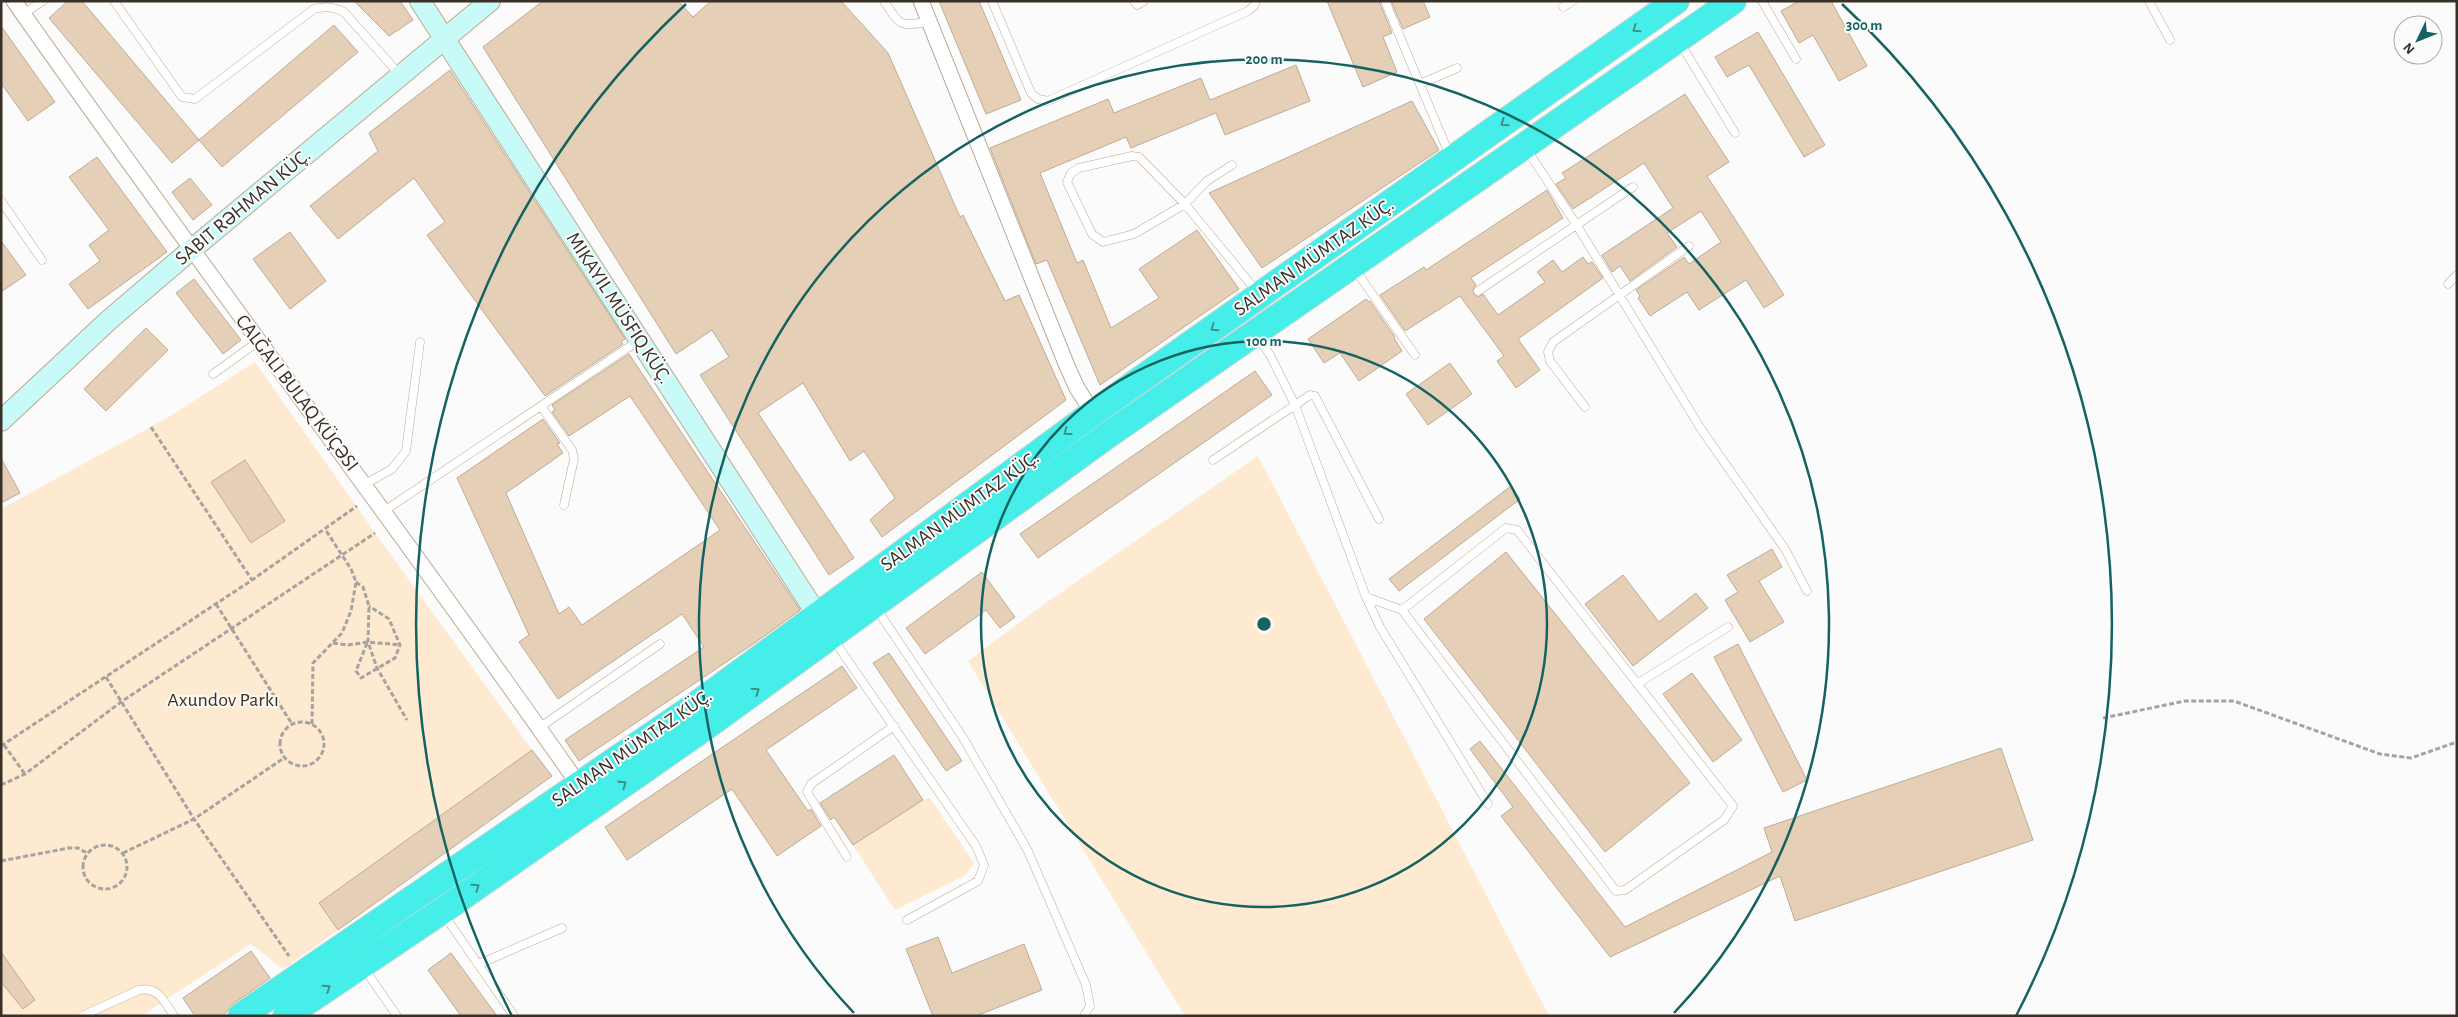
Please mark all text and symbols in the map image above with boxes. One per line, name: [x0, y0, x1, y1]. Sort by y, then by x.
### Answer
north arrow: [2393, 15, 2443, 65]
text: 300 m: [1846, 18, 1882, 33]
one-way arrow: [1632, 23, 1642, 32]
text: N: [2401, 40, 2418, 57]
text: 200 m: [1245, 52, 1283, 67]
one-way arrow: [1500, 117, 1509, 126]
street label: SABIT RƏHMAN KÜÇ.: [172, 145, 314, 269]
street label: SALMAN MÜMTAZ KÜÇ.: [1230, 194, 1398, 320]
street label: MIKAYIL MÜSFIQ KÜÇ.: [563, 229, 675, 387]
street label: CALĞALI BULAQ KÜÇƏSI: [232, 310, 363, 475]
one-way arrow: [1210, 322, 1219, 331]
text: 100 m: [1246, 334, 1282, 349]
one-way arrow: [1063, 426, 1073, 435]
street label: SALMAN MÜMTAZ KÜÇ.: [877, 447, 1043, 575]
centre of rings: [1255, 615, 1273, 633]
street label: SALMAN MÜMTAZ KÜÇ.: [548, 685, 716, 811]
one-way arrow: [750, 688, 760, 697]
park label: Axundov Parkı: [167, 690, 279, 710]
one-way arrow: [617, 781, 627, 790]
one-way arrow: [470, 884, 479, 893]
one-way arrow: [321, 985, 330, 994]

